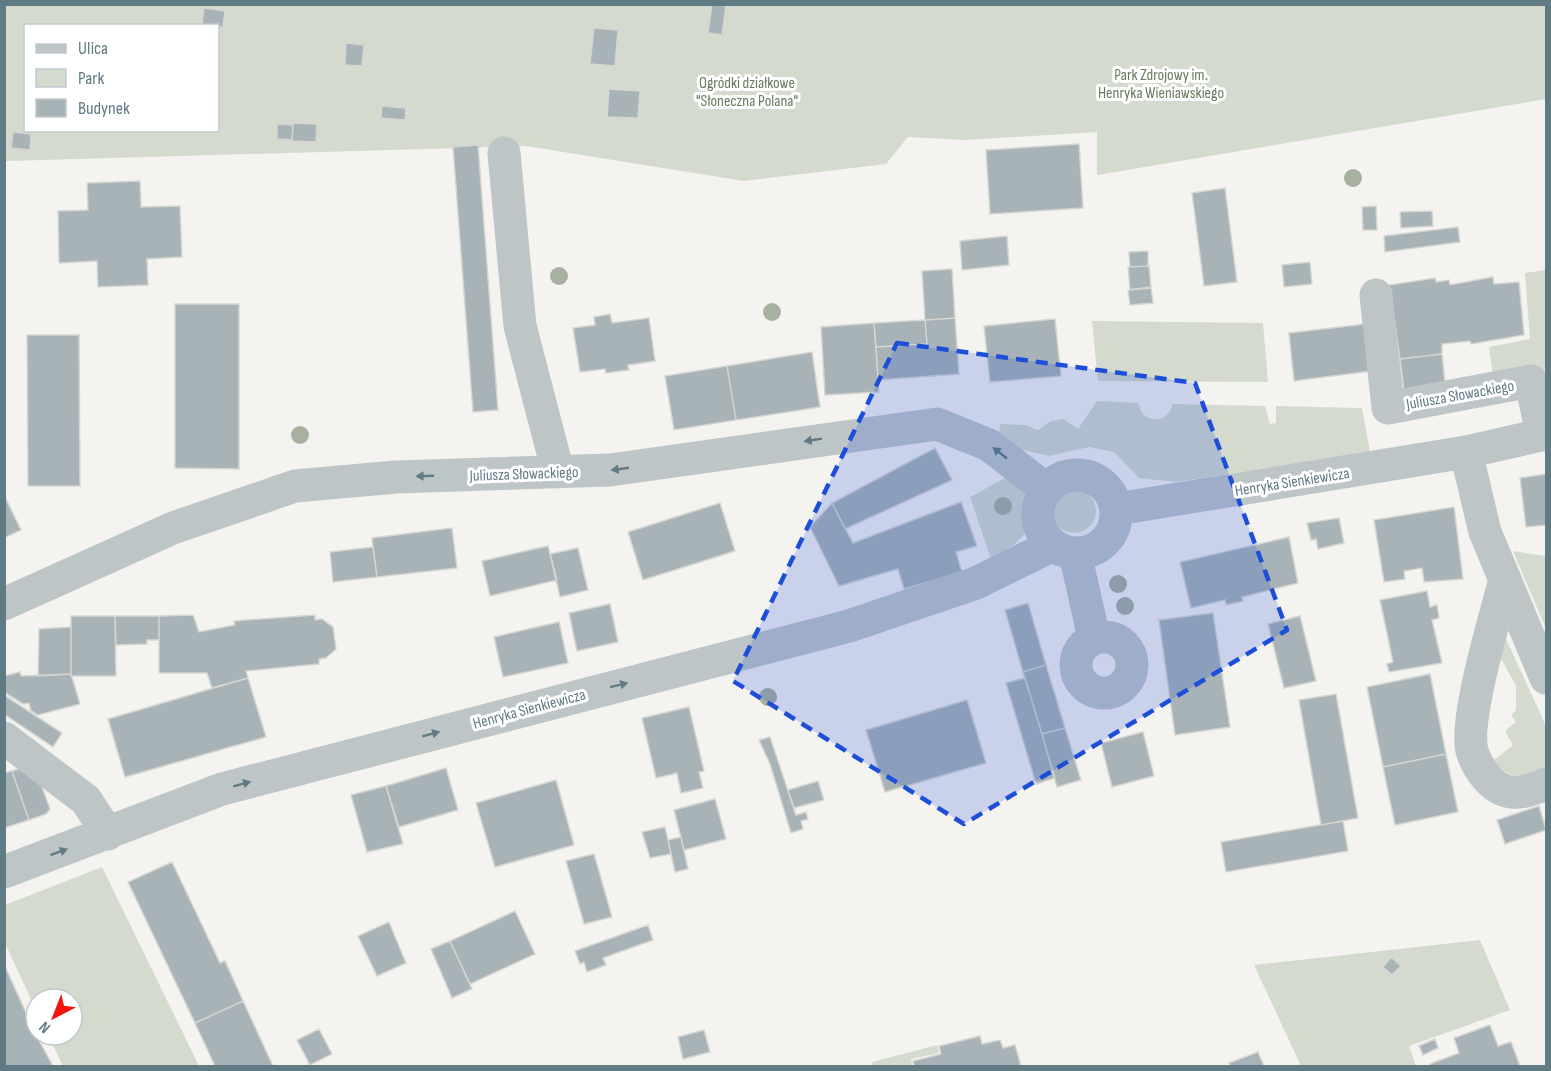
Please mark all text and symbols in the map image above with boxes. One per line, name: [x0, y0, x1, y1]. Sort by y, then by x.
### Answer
legend: [24, 24, 219, 132]
text: Ulica: [78, 38, 108, 59]
park label: Park Zdrojowy im. Henryka Wieniawskiego: [1098, 66, 1224, 103]
text: Park: [78, 68, 104, 89]
park label: Ogródki działkowe "Słoneczna Polana": [696, 74, 798, 111]
text: Budynek: [78, 98, 130, 119]
street label: Juliusza Słowackiego: [1404, 377, 1516, 414]
one-way arrow: [803, 435, 822, 444]
one-way arrow: [992, 447, 1008, 459]
street label: Juliusza Słowackiego: [468, 463, 579, 486]
one-way arrow: [610, 464, 629, 473]
street label: Henryka Sienkiewicza: [1234, 464, 1351, 501]
one-way arrow: [416, 472, 435, 481]
one-way arrow: [610, 680, 628, 689]
street label: Henryka Sienkiewicza: [471, 685, 588, 734]
one-way arrow: [421, 729, 440, 739]
one-way arrow: [233, 779, 251, 788]
one-way arrow: [51, 846, 69, 856]
north arrow: [24, 987, 84, 1047]
text: N: [35, 1017, 54, 1037]

